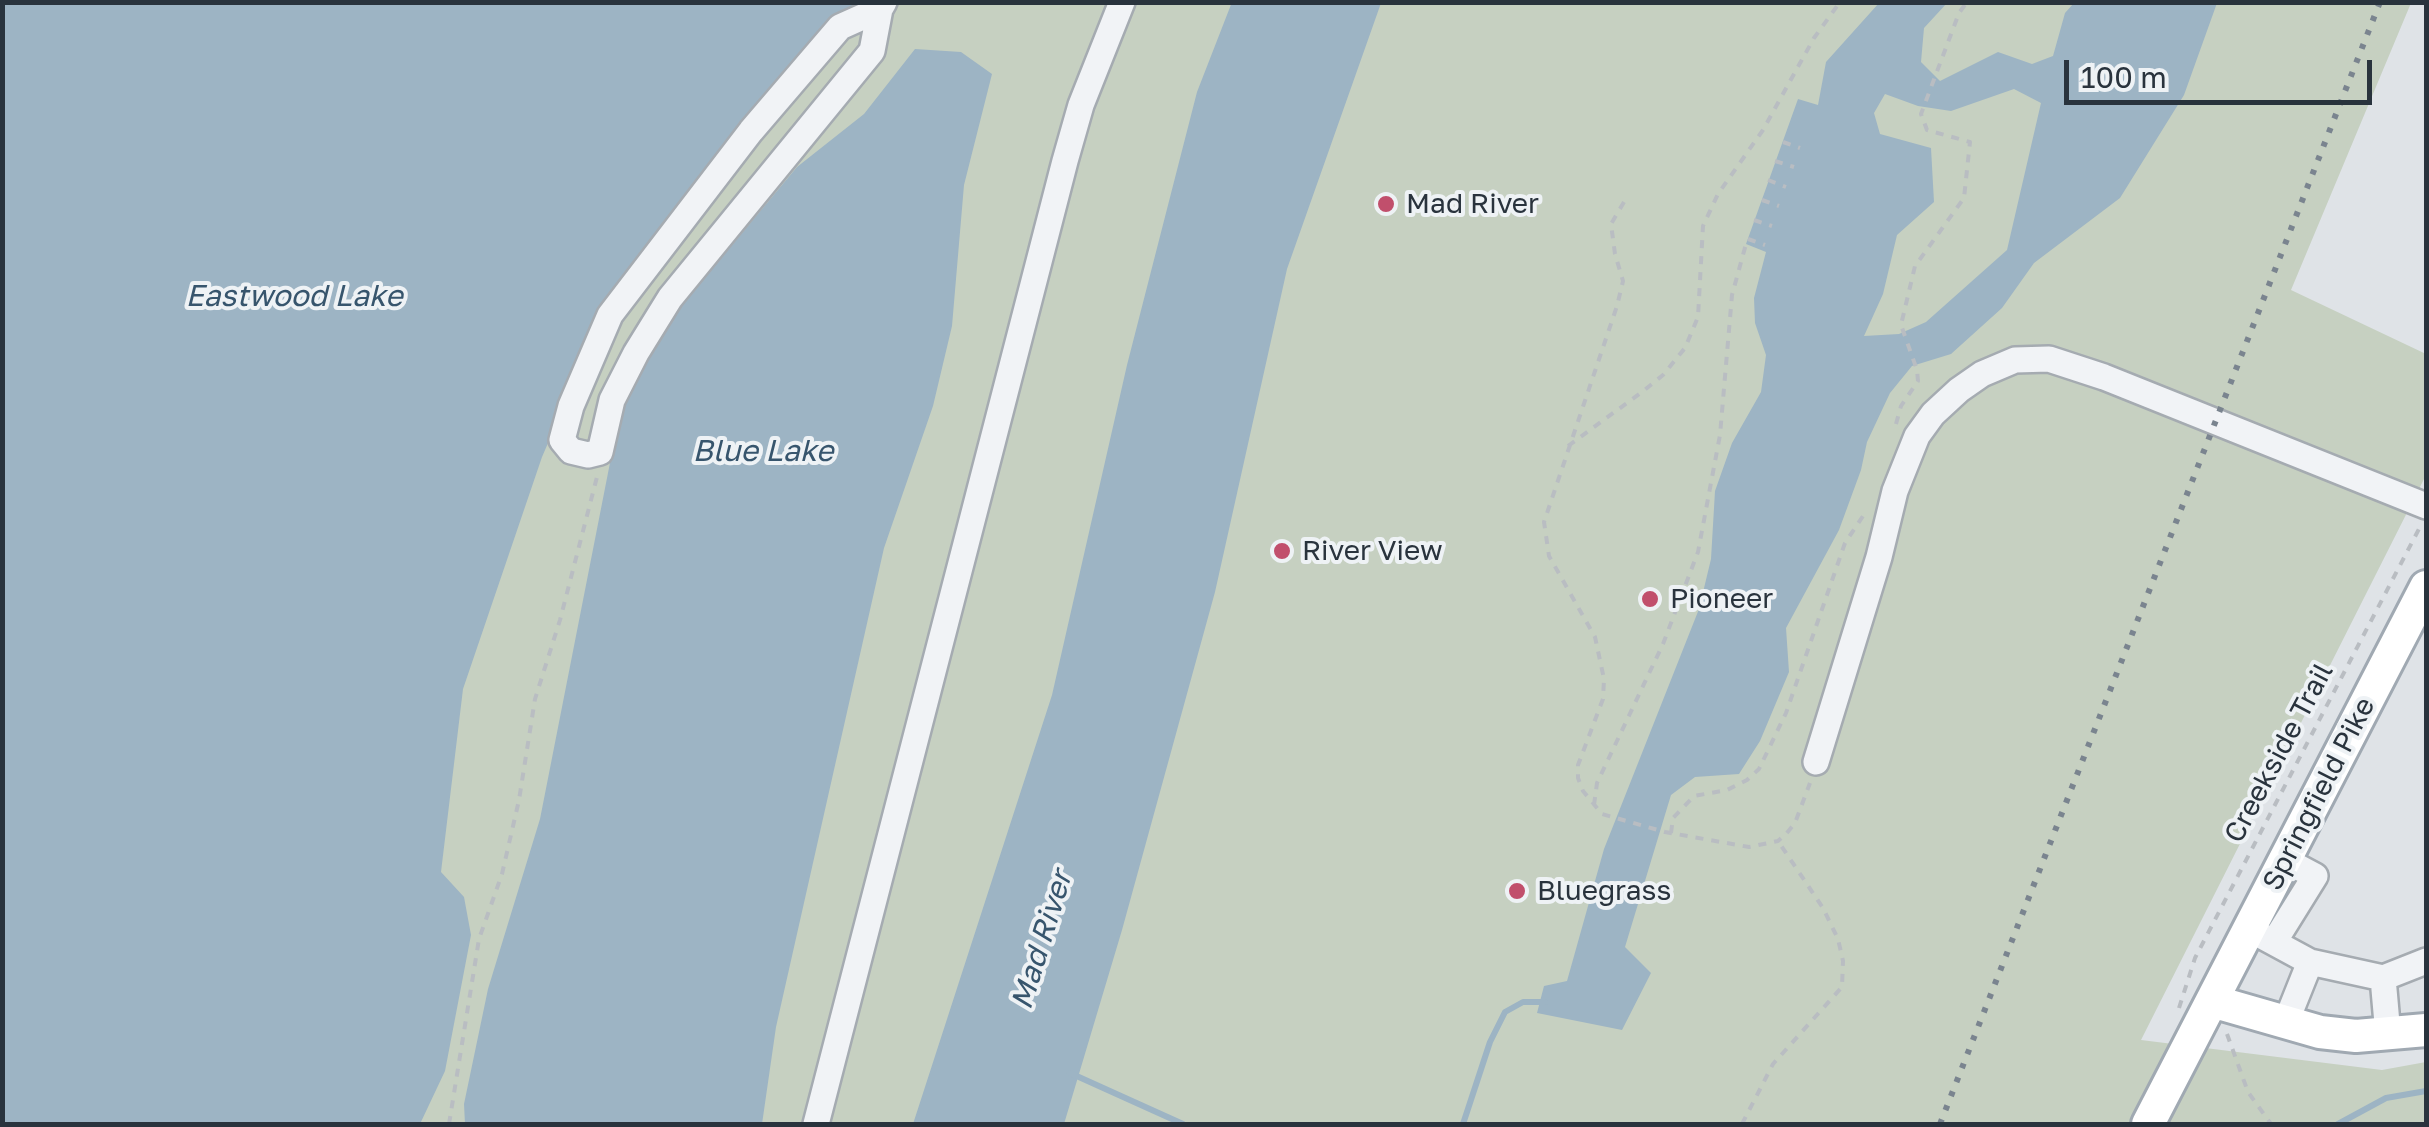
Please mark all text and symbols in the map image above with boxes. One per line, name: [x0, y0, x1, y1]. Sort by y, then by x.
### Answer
scale bar: [2069, 40, 2376, 102]
text: 100 m: [2081, 59, 2167, 95]
place label: Mad River: [1406, 187, 1539, 221]
marker: Mad River: [1375, 193, 1397, 215]
water label: Eastwood Lake: [185, 278, 403, 314]
water label: Blue Lake: [693, 433, 833, 469]
place label: River View: [1302, 534, 1443, 568]
marker: River View: [1271, 540, 1293, 562]
place label: Pioneer: [1670, 582, 1773, 616]
marker: Pioneer: [1639, 588, 1661, 610]
street label: Creekside Trail: [2218, 657, 2340, 849]
street label: Springfield Pike: [2256, 692, 2382, 896]
water label: Mad River: [1004, 867, 1080, 1013]
place label: Bluegrass: [1537, 874, 1671, 908]
marker: Bluegrass: [1506, 880, 1528, 902]

